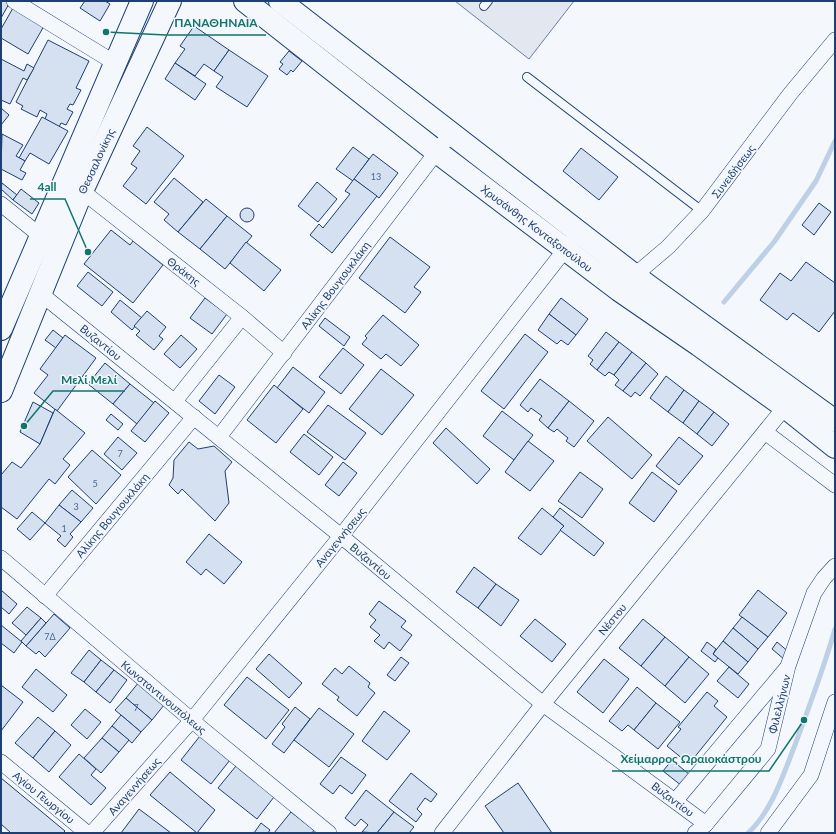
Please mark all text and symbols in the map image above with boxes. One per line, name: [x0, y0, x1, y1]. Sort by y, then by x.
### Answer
callout: ΠΑΝΑΘΗΝΑΙΑ: [166, 11, 266, 35]
text: ΠΑΝΑΘΗΝΑΙΑ: [174, 15, 258, 30]
street label: Θεσσαλονίκης: [75, 126, 117, 196]
street label: Συνειδήσεως: [709, 142, 757, 200]
house number: 13: [371, 171, 381, 182]
callout: 4all: [30, 175, 65, 199]
text: 4all: [37, 179, 57, 194]
street label: Χρυσάνθης Κονταξοπούλου: [479, 182, 595, 274]
street label: Αλίκης Βουγιουκλάκη: [298, 238, 372, 332]
street label: Θράκης: [165, 254, 203, 288]
street label: Βυζαντίου: [77, 321, 124, 363]
callout: Μελί Μελί: [53, 367, 125, 391]
text: Μελί Μελί: [61, 372, 118, 387]
house number: 7: [117, 448, 123, 459]
street label: Αλίκης Βουγιουκλάκη: [73, 470, 151, 560]
house number: 5: [92, 478, 98, 489]
house number: 3: [73, 501, 79, 512]
street label: Αναγεννήσεως: [312, 505, 368, 569]
house number: 1: [61, 523, 67, 534]
street label: Βυζαντίου: [347, 540, 394, 583]
street label: Νέστου: [595, 601, 629, 637]
house number: 7Δ: [44, 631, 56, 642]
street label: Κωνσταντινουπόλεως: [119, 658, 209, 736]
street label: Φιλελλήνων: [765, 673, 793, 735]
house number: 7: [133, 702, 139, 713]
callout: Χείμαρρος Ωραιοκάστρου: [612, 747, 769, 771]
text: Χείμαρρος Ωραιοκάστρου: [620, 751, 762, 766]
street label: Αναγεννήσεως: [105, 754, 163, 818]
street label: Αγίου Γεωργίου: [11, 768, 77, 826]
street label: Βυζαντίου: [649, 779, 697, 820]

